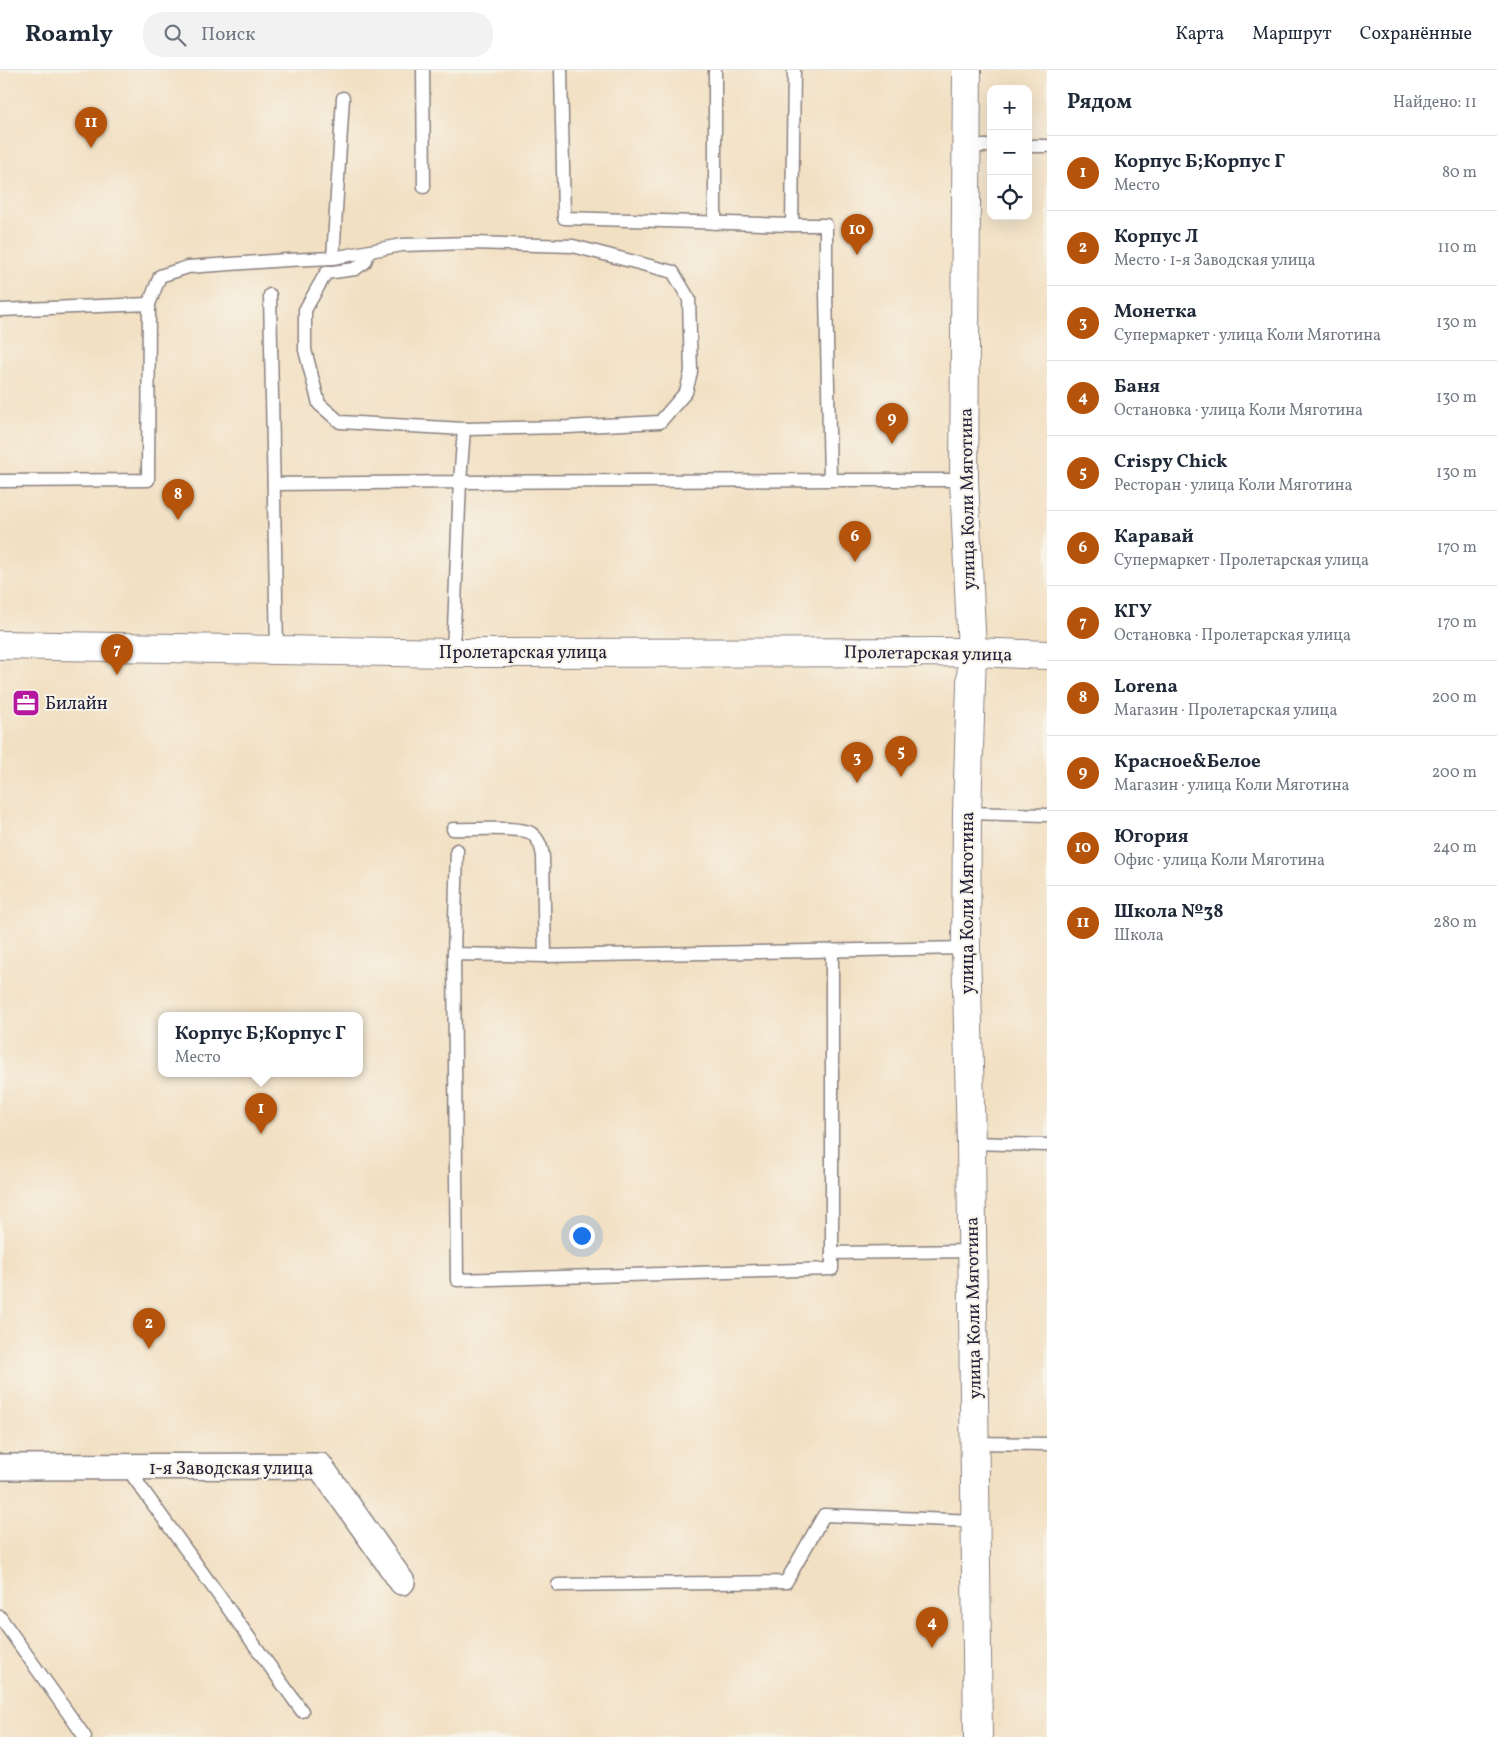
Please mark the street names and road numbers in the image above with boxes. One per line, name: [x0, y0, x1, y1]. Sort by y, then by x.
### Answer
street label: улица Коли Мяготина: [954, 408, 983, 590]
street label: Пролетарская улица: [439, 641, 607, 666]
street label: Пролетарская улица: [844, 641, 1012, 668]
street label: улица Коли Мяготина: [956, 812, 981, 994]
street label: улица Коли Мяготина: [960, 1217, 989, 1399]
street label: 1-я Заводская улица: [149, 1457, 313, 1482]

